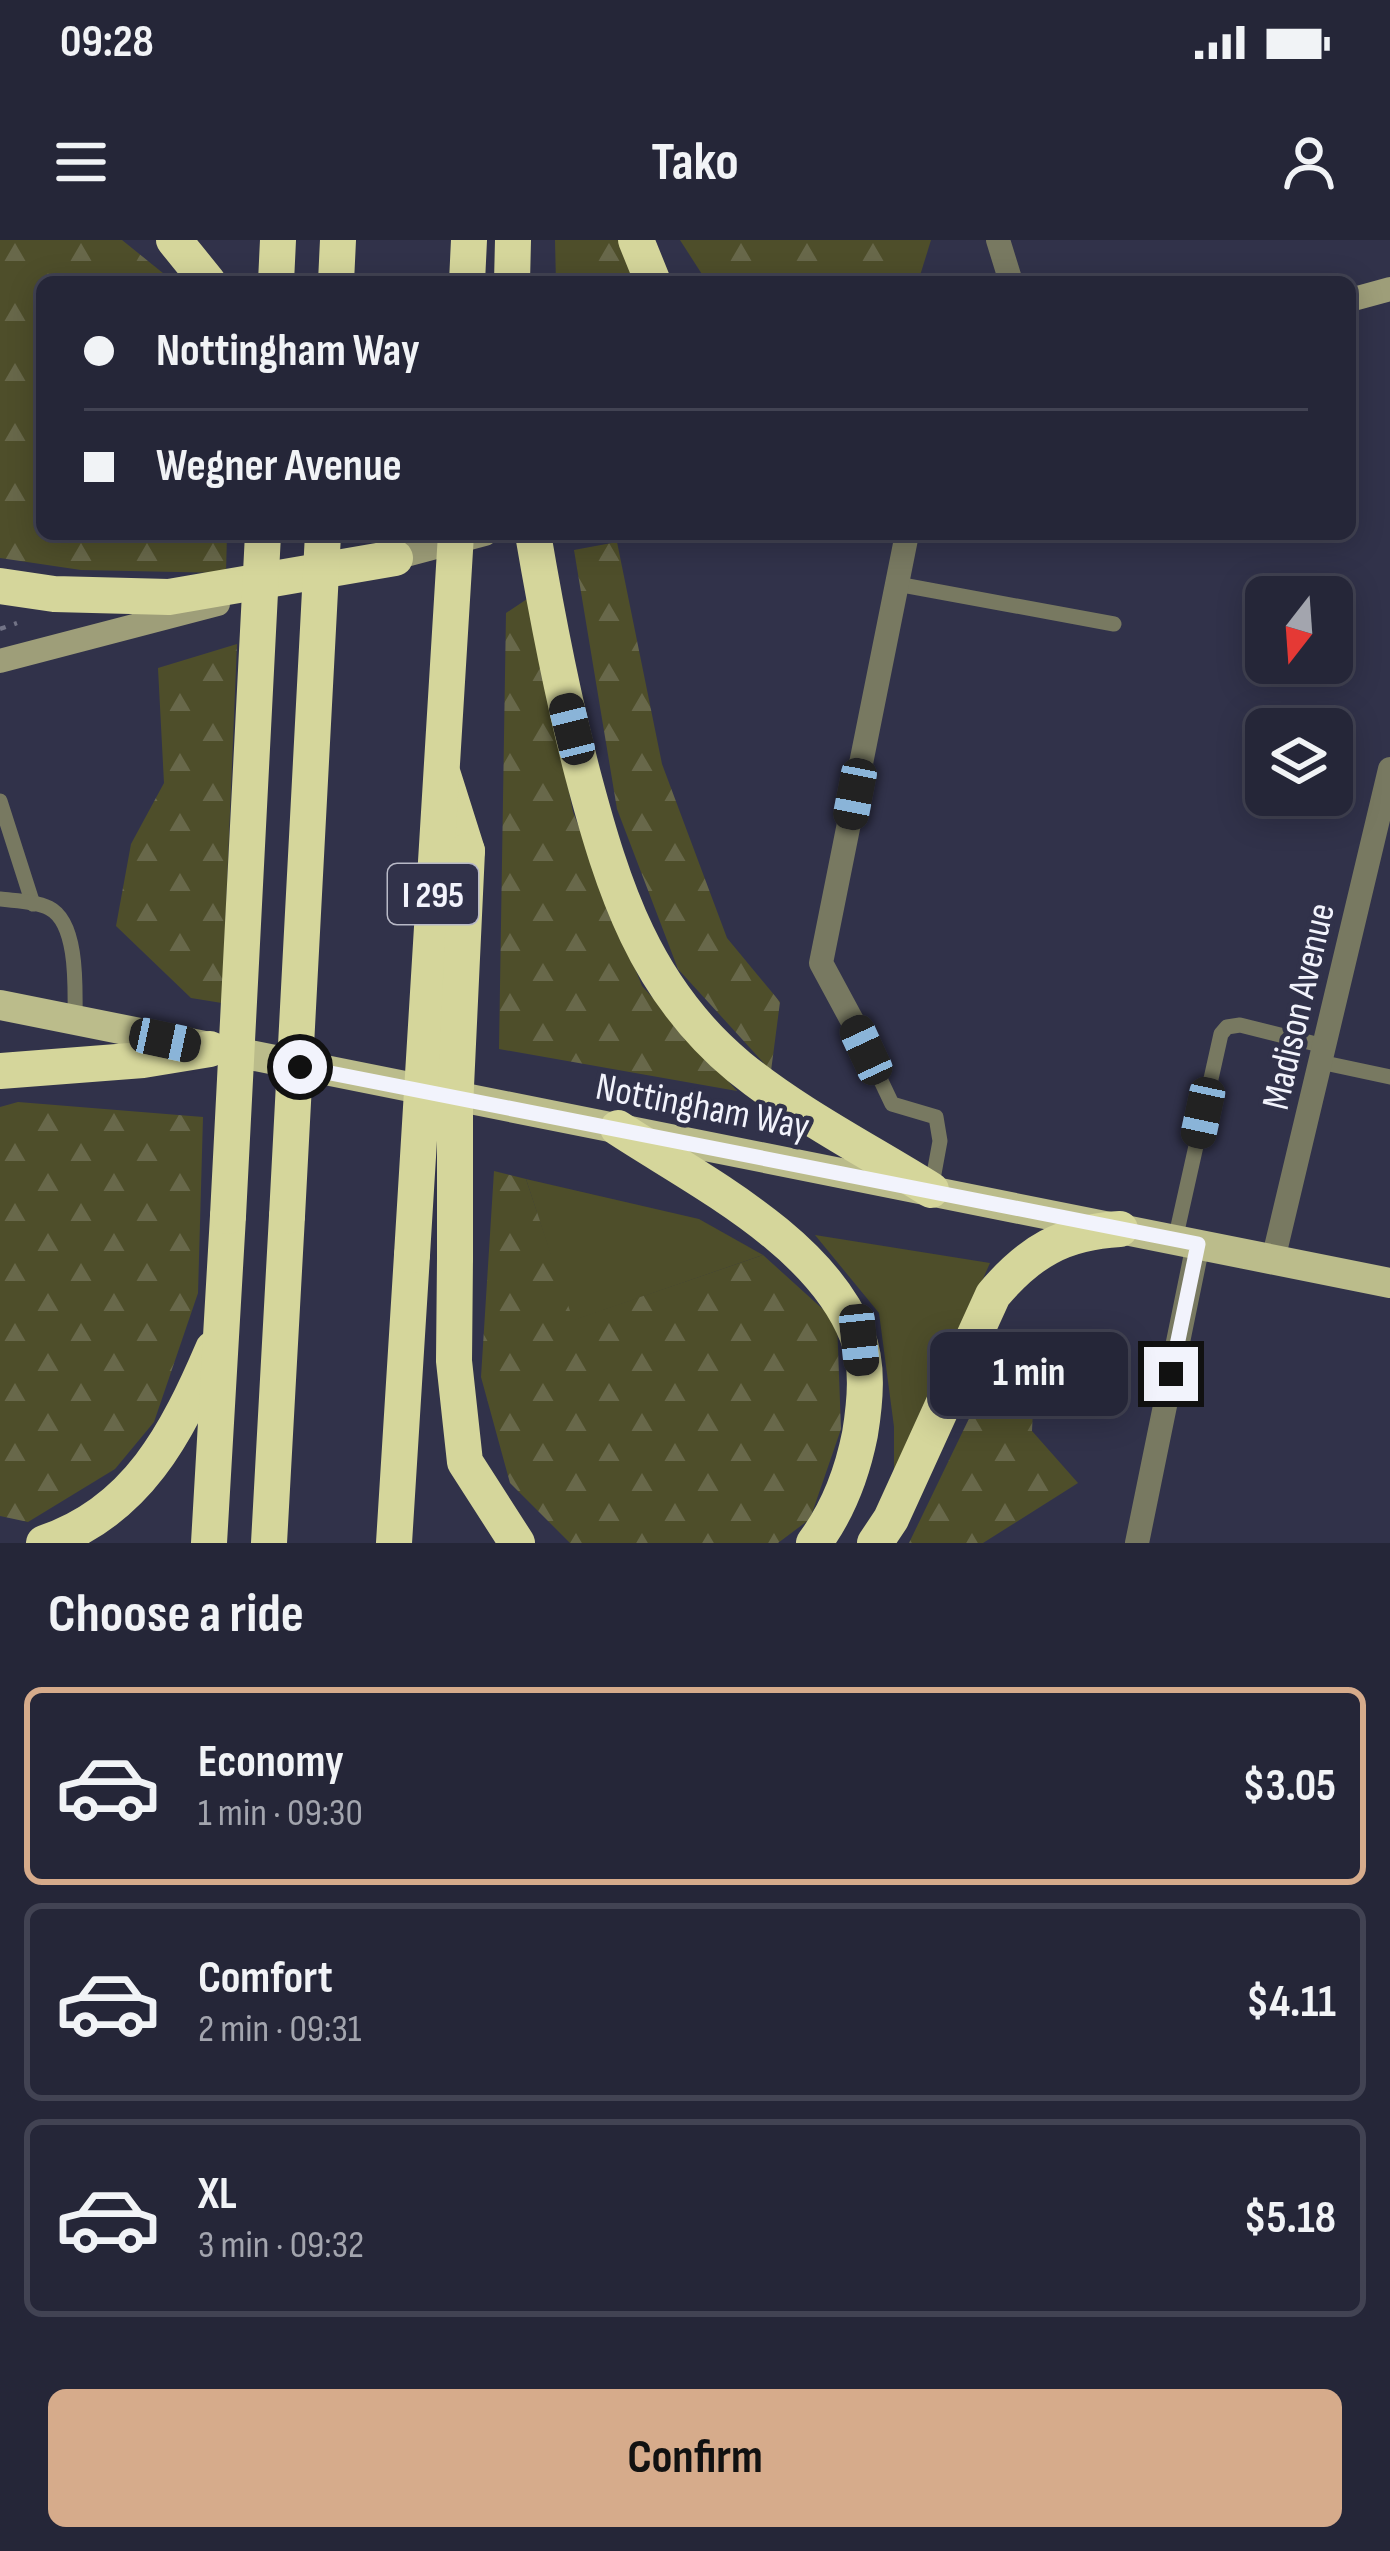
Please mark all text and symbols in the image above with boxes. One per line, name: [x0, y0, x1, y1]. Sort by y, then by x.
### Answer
text: 09:28: [60, 15, 154, 70]
icon: menu: [48, 129, 114, 195]
icon: person: [1276, 129, 1342, 195]
text: Tako: [651, 130, 739, 195]
text: Nottingham Way: [156, 324, 420, 379]
text: Wegner Avenue: [156, 439, 402, 494]
north arrow: [1245, 576, 1353, 684]
map controls: [1245, 576, 1353, 816]
car: [546, 690, 598, 768]
button: layers: [1245, 708, 1353, 816]
car: [830, 755, 880, 833]
road number: I 295: [388, 864, 478, 924]
street label: Madison Avenue: [1253, 899, 1346, 1114]
car: [834, 1010, 898, 1090]
car: [126, 1015, 204, 1065]
route start: [273, 1040, 327, 1094]
street label: Nottingham Way: [592, 1064, 813, 1151]
car: [1178, 1074, 1228, 1152]
car: [837, 1302, 881, 1378]
callout: 1 min: [931, 1332, 1129, 1416]
route end: [1144, 1347, 1198, 1401]
text: 1 min: [993, 1350, 1065, 1397]
text: Choose a ride: [48, 1582, 304, 1647]
icon: car: [54, 1732, 162, 1840]
text: Economy: [198, 1735, 344, 1790]
text: $3.05: [1242, 1759, 1336, 1814]
text: 1 min · 09:30: [198, 1790, 363, 1837]
icon: car: [54, 1948, 162, 2056]
text: Comfort: [198, 1951, 333, 2006]
text: $4.11: [1246, 1975, 1336, 2030]
text: 2 min · 09:31: [198, 2006, 361, 2053]
icon: car: [54, 2164, 162, 2272]
text: XL: [198, 2167, 237, 2222]
text: $5.18: [1244, 2191, 1336, 2246]
text: 3 min · 09:32: [198, 2222, 364, 2269]
button: Confirm: [48, 2389, 1342, 2527]

